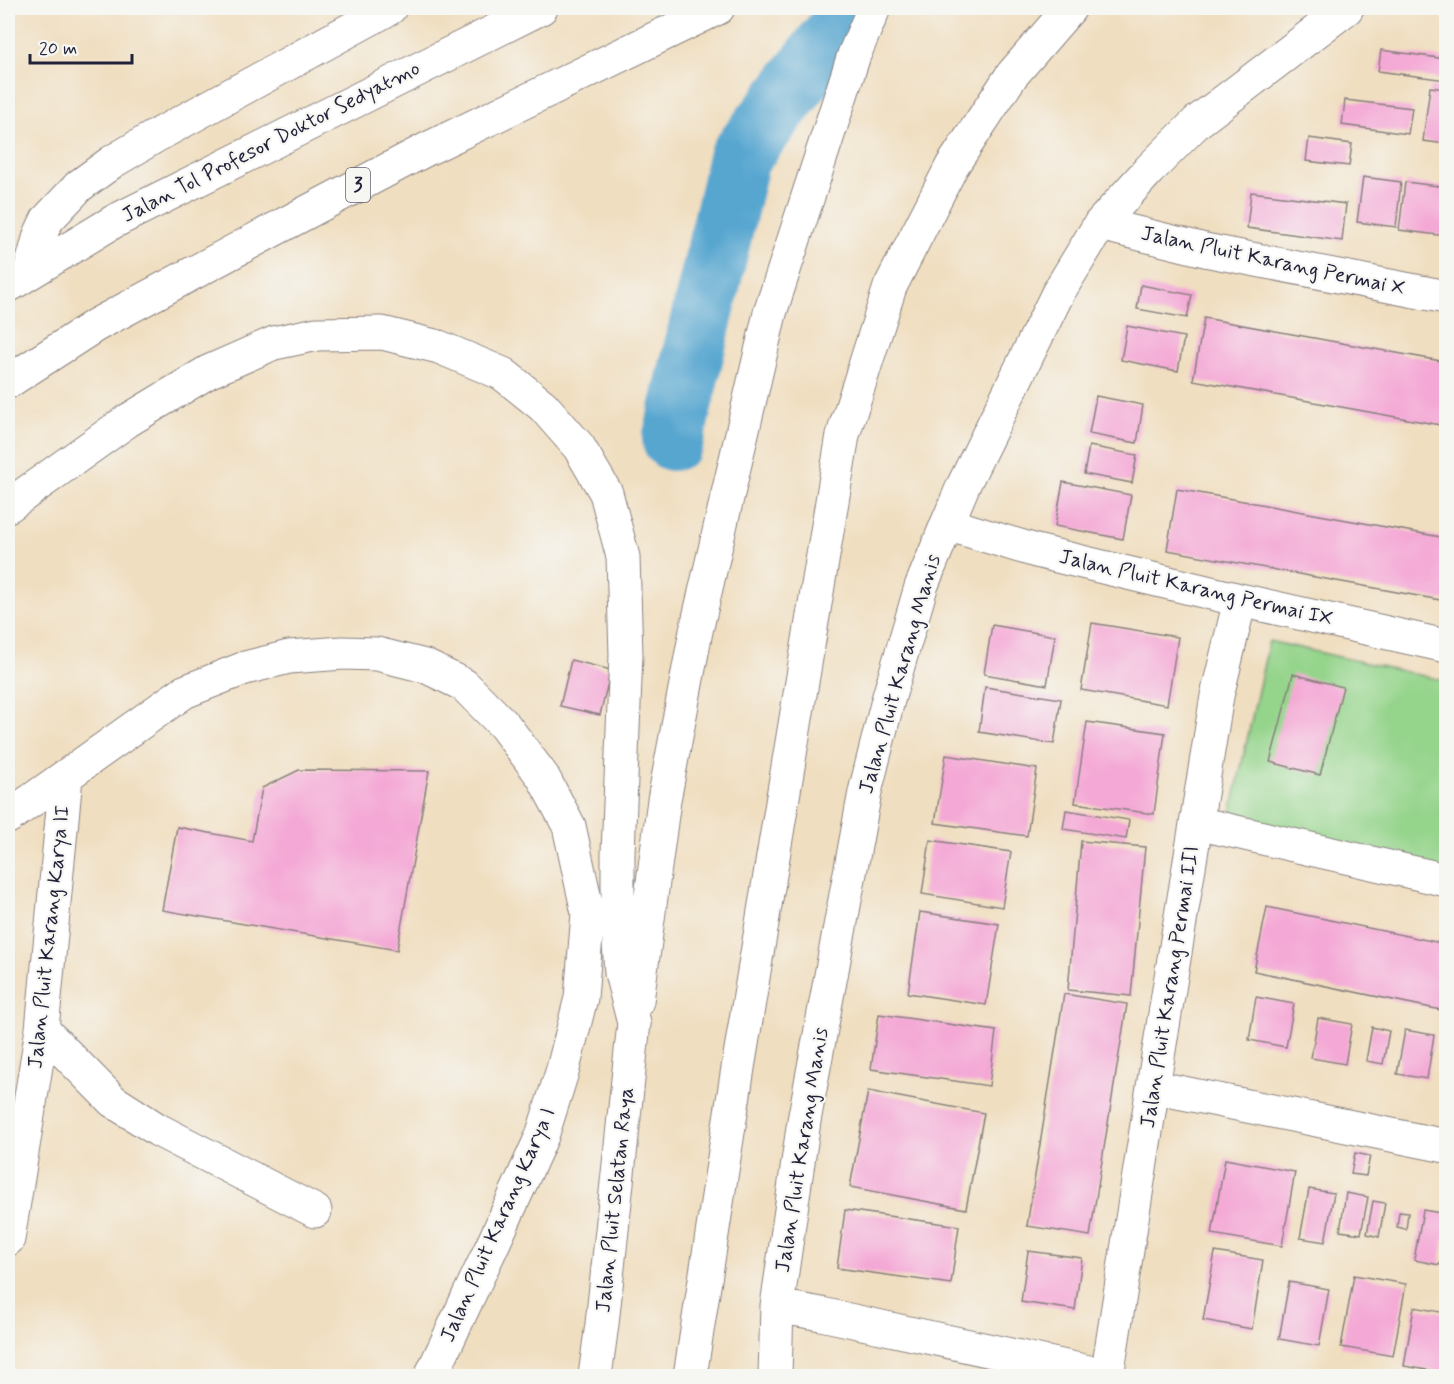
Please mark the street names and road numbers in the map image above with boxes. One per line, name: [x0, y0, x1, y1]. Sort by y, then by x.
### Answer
street label: Jalan Tol Profesor Doktor Sedyatmo: [117, 54, 425, 230]
road number: 3: [346, 168, 370, 202]
street label: Jalan Pluit Karang Permai X: [1139, 219, 1407, 303]
street label: Jalan Pluit Karang Permai IX: [1056, 543, 1336, 633]
street label: Jalan Pluit Karang Manis: [852, 551, 948, 797]
street label: Jalan Pluit Karang Karya II: [21, 804, 77, 1070]
street label: Jalan Pluit Karang Permai III: [1134, 844, 1206, 1130]
street label: Jalan Pluit Karang Manis: [769, 1025, 835, 1275]
street label: Jalan Pluit Selatan Raya: [589, 1086, 641, 1314]
street label: Jalan Pluit Karang Karya I: [434, 1103, 562, 1347]

